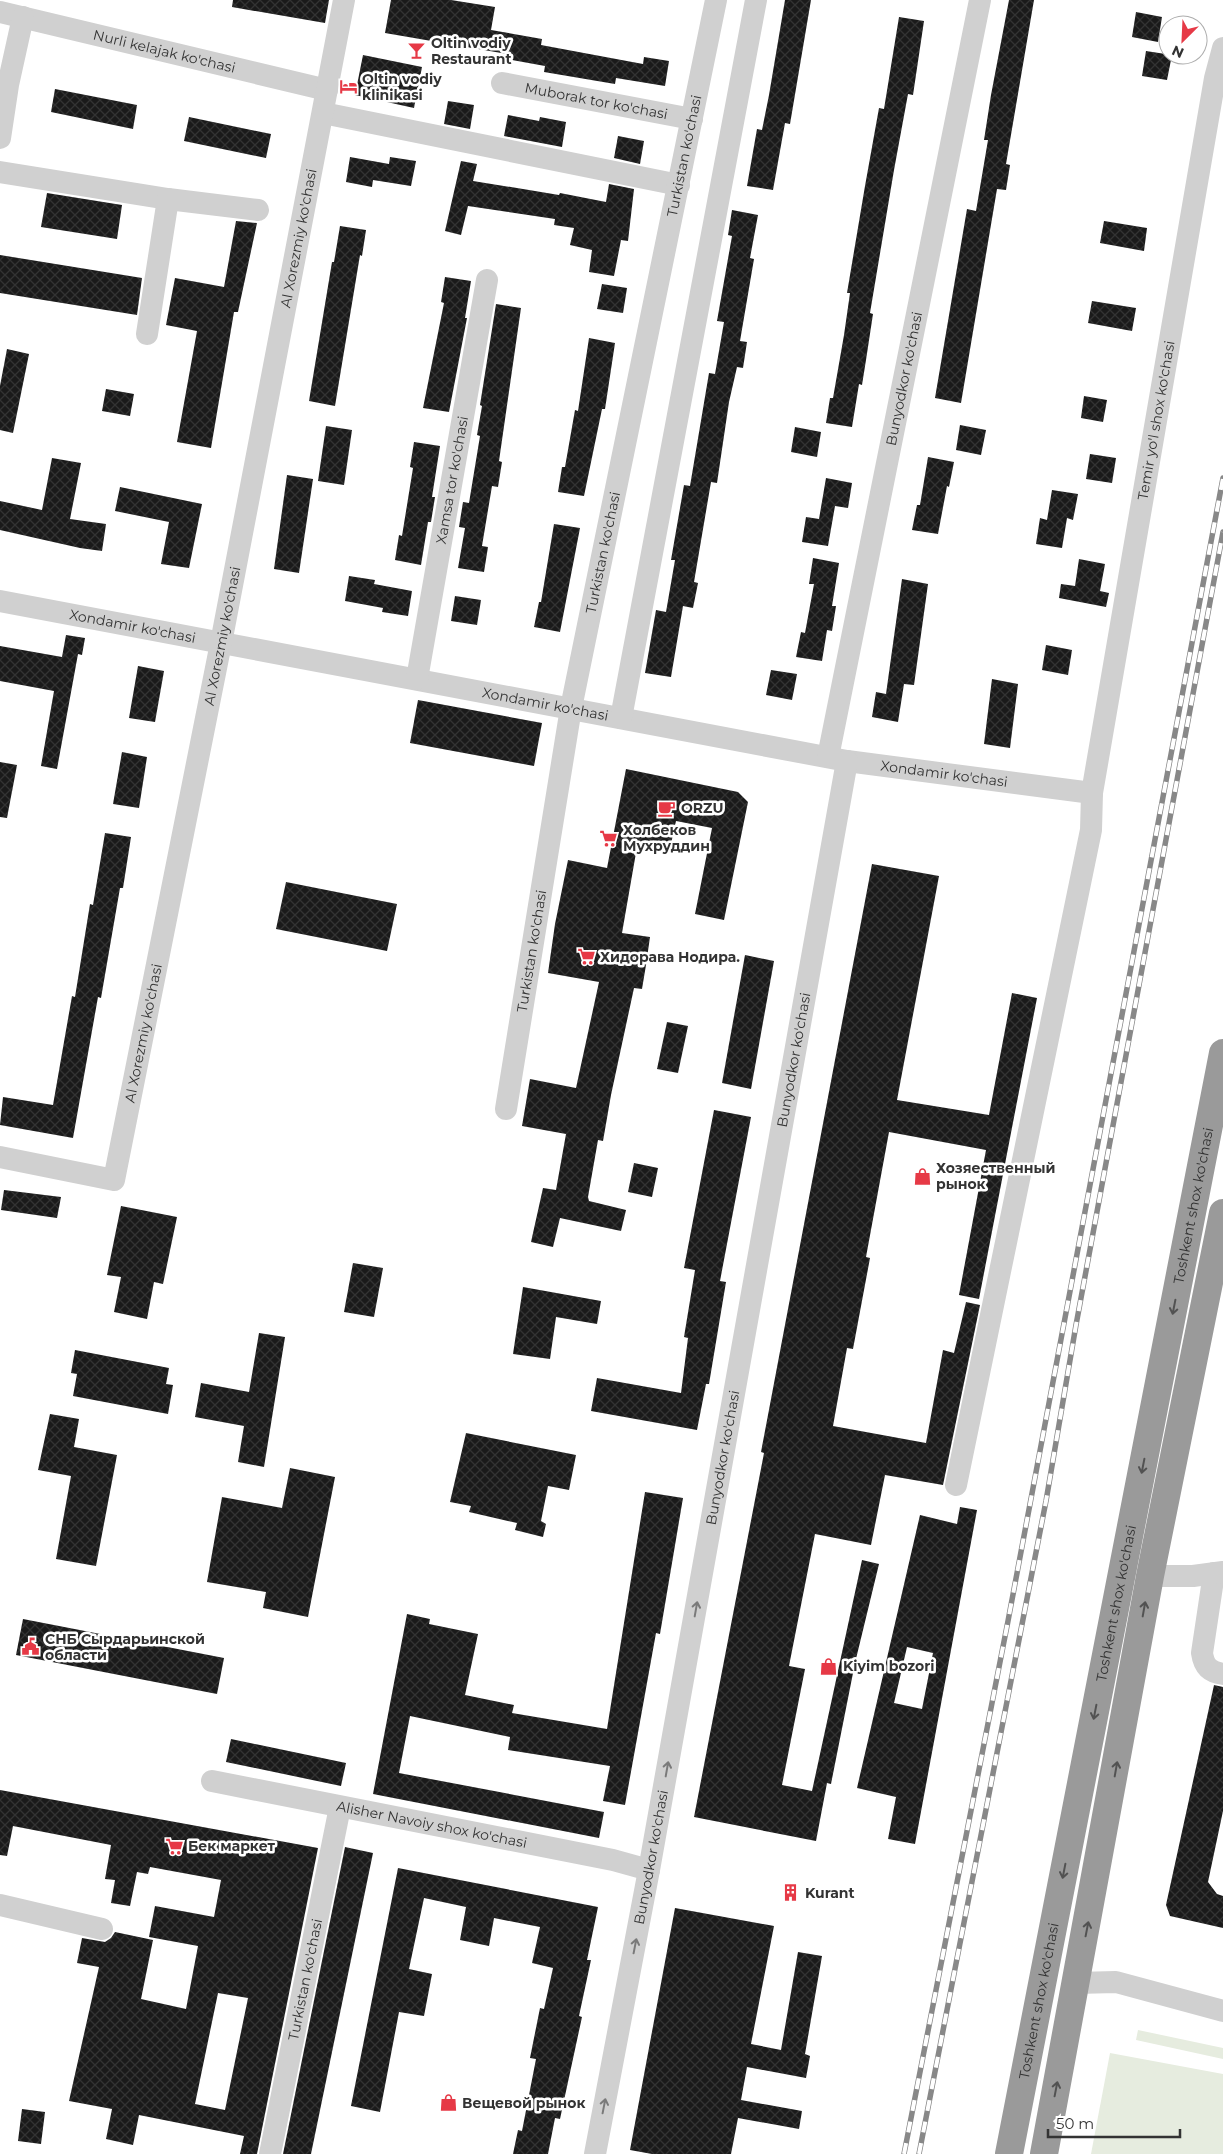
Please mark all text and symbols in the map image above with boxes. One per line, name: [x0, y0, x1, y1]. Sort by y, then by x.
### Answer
north arrow: [1158, 15, 1208, 65]
street label: Nurli kelajak ko'chasi: [91, 26, 237, 77]
place label: Oltin vodiy Restaurant: [431, 34, 512, 68]
bar icon: Oltin vodiy Restaurant: [407, 41, 427, 61]
text: N: [1169, 41, 1187, 62]
place label: Oltin vodiy klinikasi: [362, 70, 442, 104]
hotel icon: Oltin vodiy klinikasi: [338, 77, 358, 97]
street label: Muborak tor ko'chasi: [523, 78, 669, 123]
street label: Turkistan ko'chasi: [663, 93, 705, 218]
street label: Al Xorezmiy ko'chasi: [276, 167, 321, 309]
street label: Bunyodkor ko'chasi: [882, 310, 926, 447]
street label: Temir yo'l shox ko'chasi: [1134, 339, 1179, 501]
street label: Xamsa tor ko'chasi: [432, 415, 472, 546]
street label: Turkistan ko'chasi: [582, 490, 624, 615]
street label: Al Xorezmiy ko'chasi: [200, 565, 244, 707]
street label: Xondamir ko'chasi: [68, 605, 197, 647]
street label: Xondamir ko'chasi: [481, 683, 610, 725]
street label: Xondamir ko'chasi: [879, 756, 1009, 791]
cafe icon: ORZU: [657, 798, 677, 818]
place label: ORZU: [681, 799, 724, 817]
place label: Холбеков Мухруддин: [623, 821, 710, 855]
supermarket icon: Холбеков Мухруддин: [599, 828, 619, 848]
street label: Turkistan ko'chasi: [513, 888, 550, 1014]
supermarket icon: Хидорава Нодира.: [576, 947, 596, 967]
place label: Хидорава Нодира.: [600, 948, 740, 966]
street label: Al Xorezmiy ko'chasi: [121, 962, 166, 1104]
street label: Bunyodkor ko'chasi: [773, 991, 814, 1129]
street label: Toshkent shox ko'chasi: [1169, 1126, 1217, 1286]
place label: Хозяественный рынок: [936, 1159, 1055, 1193]
shop icon: Хозяественный рынок: [912, 1166, 932, 1186]
one-way arrow: [1168, 1298, 1178, 1314]
street label: Bunyodkor ko'chasi: [702, 1389, 743, 1526]
one-way arrow: [1137, 1458, 1147, 1474]
street label: Toshkent shox ko'chasi: [1092, 1523, 1140, 1683]
one-way arrow: [691, 1602, 701, 1618]
one-way arrow: [1140, 1602, 1150, 1618]
place label: СНБ Сырдарьинской области: [45, 1630, 205, 1664]
public building icon: СНБ Сырдарьинской области: [21, 1637, 41, 1657]
shop icon: Kiyim bozori: [819, 1656, 839, 1676]
place label: Kiyim bozori: [843, 1657, 934, 1675]
one-way arrow: [1090, 1703, 1099, 1719]
one-way arrow: [663, 1762, 672, 1778]
one-way arrow: [1111, 1762, 1121, 1778]
street label: Bunyodkor ko'chasi: [630, 1789, 672, 1926]
street label: Alisher Navoiy shox ko'chasi: [335, 1797, 529, 1852]
supermarket icon: Бек маркет: [164, 1836, 184, 1856]
place label: Бек маркет: [188, 1837, 275, 1855]
one-way arrow: [1059, 1863, 1068, 1879]
building icon: Kurant: [781, 1883, 801, 1903]
place label: Kurant: [805, 1884, 855, 1902]
street label: Turkistan ko'chasi: [284, 1917, 326, 2042]
street label: Toshkent shox ko'chasi: [1015, 1921, 1063, 2081]
one-way arrow: [1082, 1922, 1092, 1938]
one-way arrow: [630, 1939, 640, 1955]
one-way arrow: [1052, 2081, 1062, 2097]
shop icon: Вещевой рынок: [438, 2093, 458, 2113]
place label: Вещевой рынок: [462, 2094, 585, 2112]
one-way arrow: [600, 2099, 609, 2115]
scale bar: [1048, 2106, 1180, 2138]
text: 50 m: [1056, 2114, 1094, 2133]

